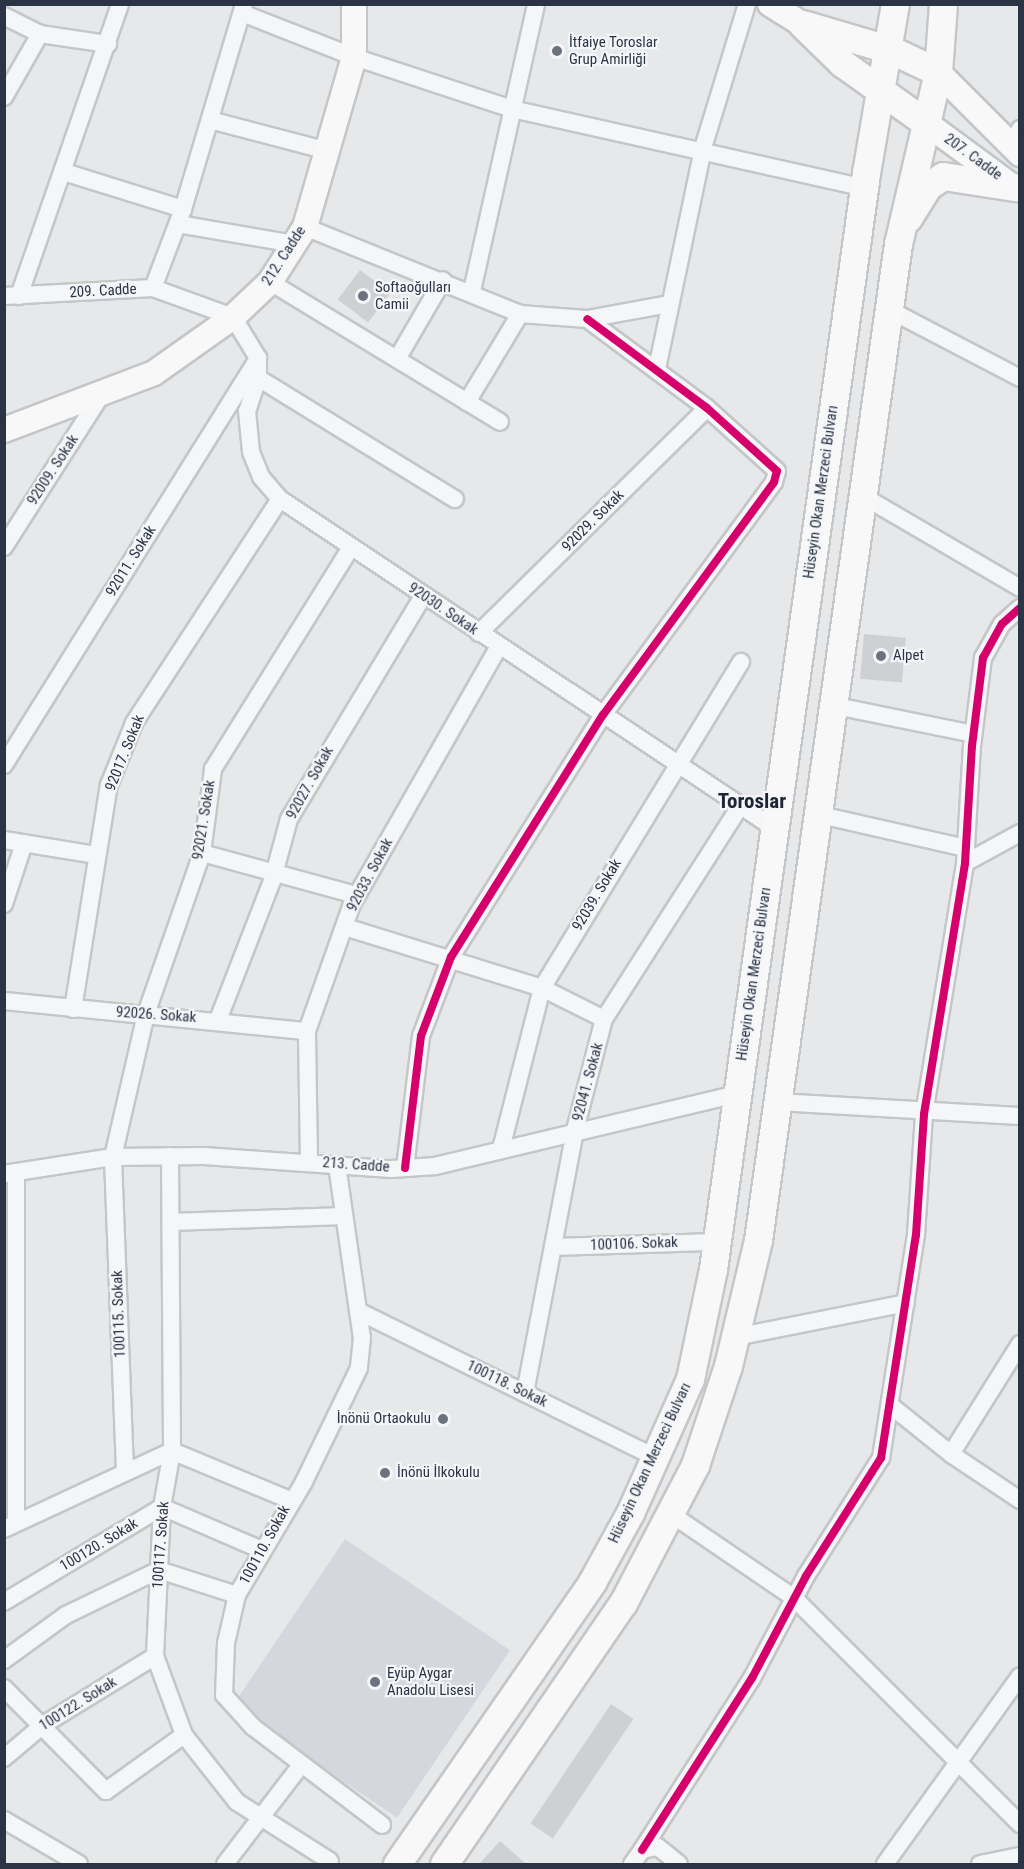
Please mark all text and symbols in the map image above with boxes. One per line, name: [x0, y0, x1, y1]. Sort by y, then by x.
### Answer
place label: İtfaiye Toroslar Grup Amirliği: [569, 33, 658, 68]
marker: İtfaiye Toroslar Grup Amirliği: [550, 44, 564, 58]
street label: 207. Cadde: [941, 130, 1005, 184]
street label: 212. Cadde: [258, 223, 310, 289]
place label: Softaoğulları Camii: [375, 278, 451, 313]
street label: 209. Cadde: [69, 280, 137, 302]
marker: Softaoğulları Camii: [356, 289, 370, 303]
street label: Hüseyin Okan Merzeci Bulvarı: [800, 404, 842, 580]
street label: 92009. Sokak: [24, 431, 82, 509]
street label: 92029. Sokak: [558, 486, 628, 556]
street label: 92011. Sokak: [102, 522, 160, 600]
street label: 92030. Sokak: [405, 579, 481, 639]
place label: Alpet: [893, 647, 924, 665]
marker: Alpet: [874, 649, 888, 663]
street label: 92017. Sokak: [102, 712, 148, 794]
street label: 92027. Sokak: [283, 743, 337, 823]
street label: 92021. Sokak: [189, 779, 219, 861]
district label: Toroslar: [718, 788, 786, 814]
street label: 92033. Sokak: [343, 835, 397, 915]
street label: 92039. Sokak: [569, 856, 625, 934]
street label: Hüseyin Okan Merzeci Bulvarı: [733, 886, 775, 1062]
street label: 92026. Sokak: [115, 1003, 197, 1027]
street label: 92041. Sokak: [569, 1041, 607, 1123]
street label: 213. Cadde: [322, 1154, 390, 1176]
street label: 100106. Sokak: [590, 1233, 678, 1255]
street label: 100115. Sokak: [108, 1270, 130, 1358]
street label: 100118. Sokak: [464, 1357, 550, 1411]
street label: Hüseyin Okan Merzeci Bulvarı: [605, 1380, 695, 1546]
place label: İnönü Ortaokulu: [337, 1410, 431, 1428]
marker: İnönü Ortaokulu: [436, 1412, 450, 1426]
place label: İnönü İlkokulu: [397, 1464, 480, 1482]
marker: İnönü İlkokulu: [378, 1466, 392, 1480]
street label: 100117. Sokak: [149, 1501, 173, 1589]
street label: 100110. Sokak: [236, 1502, 294, 1588]
street label: 100120. Sokak: [57, 1515, 141, 1575]
place label: Eyüp Aygar Anadolu Lisesi: [387, 1664, 474, 1699]
street label: 100122. Sokak: [36, 1673, 120, 1735]
marker: Eyüp Aygar Anadolu Lisesi: [368, 1675, 382, 1689]

